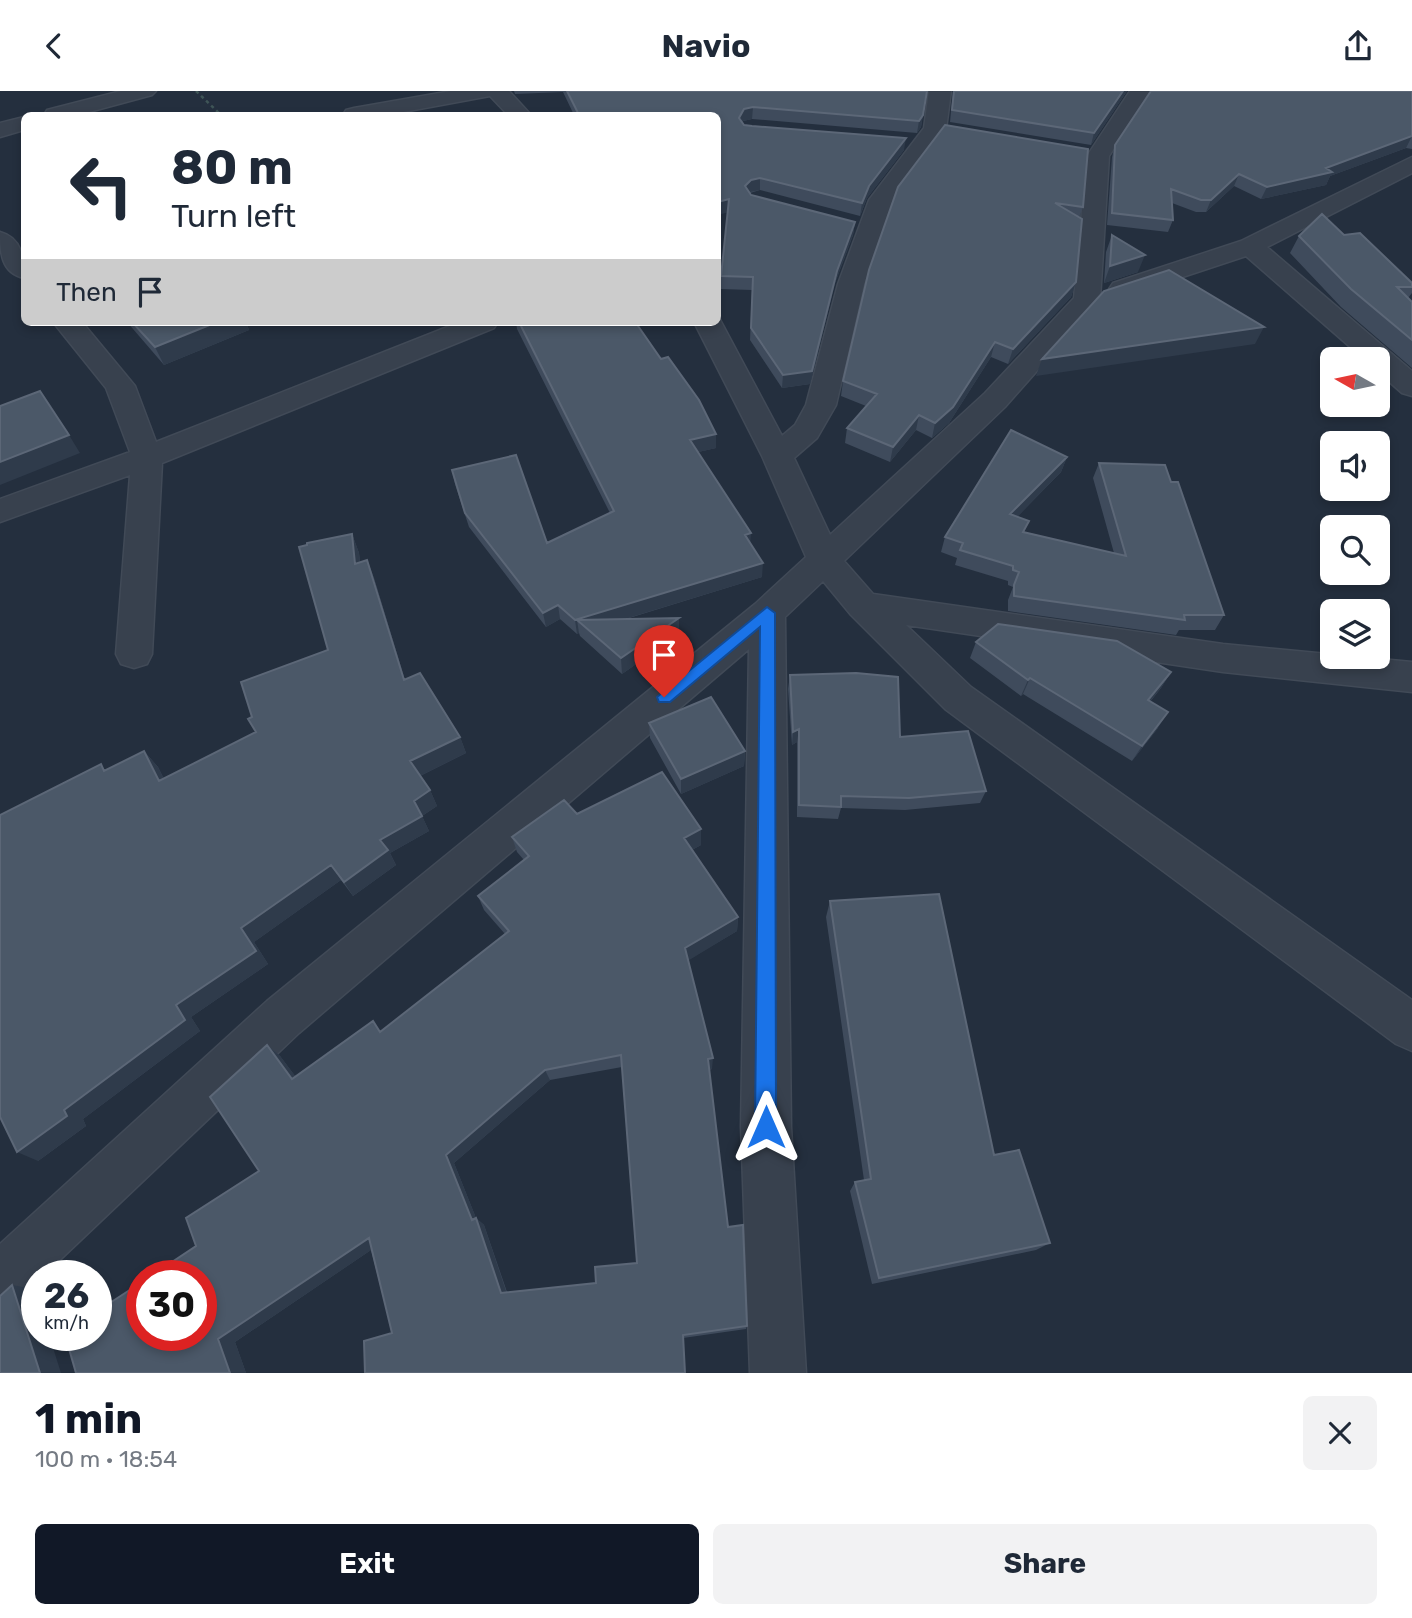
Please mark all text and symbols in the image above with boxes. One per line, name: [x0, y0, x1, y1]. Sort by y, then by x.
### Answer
icon: back: [35, 27, 73, 65]
text: Navio: [661, 27, 751, 65]
icon: share: [1339, 27, 1377, 65]
text: 80 m: [171, 138, 293, 196]
icon: left: [56, 140, 147, 231]
text: Turn left: [171, 197, 296, 235]
icon: arrive: [131, 273, 169, 311]
text: Then: [56, 277, 117, 308]
north arrow: [1320, 347, 1390, 417]
map controls: [1320, 347, 1390, 669]
button: sound: [1320, 431, 1390, 501]
button: search: [1320, 515, 1390, 585]
button: layers: [1320, 599, 1390, 669]
pin: [634, 625, 694, 697]
icon: arrive: [645, 636, 683, 674]
position arrow: [729, 1090, 803, 1164]
speed limit sign: 30: [126, 1260, 217, 1351]
text: 26: [44, 1275, 89, 1317]
text: km/h: [44, 1312, 89, 1334]
text: 1 min: [35, 1394, 142, 1444]
button: close: [1303, 1396, 1377, 1470]
text: 100 m · 18:54: [35, 1445, 177, 1473]
button: Exit: [35, 1524, 699, 1604]
button: Share: [713, 1524, 1377, 1604]

